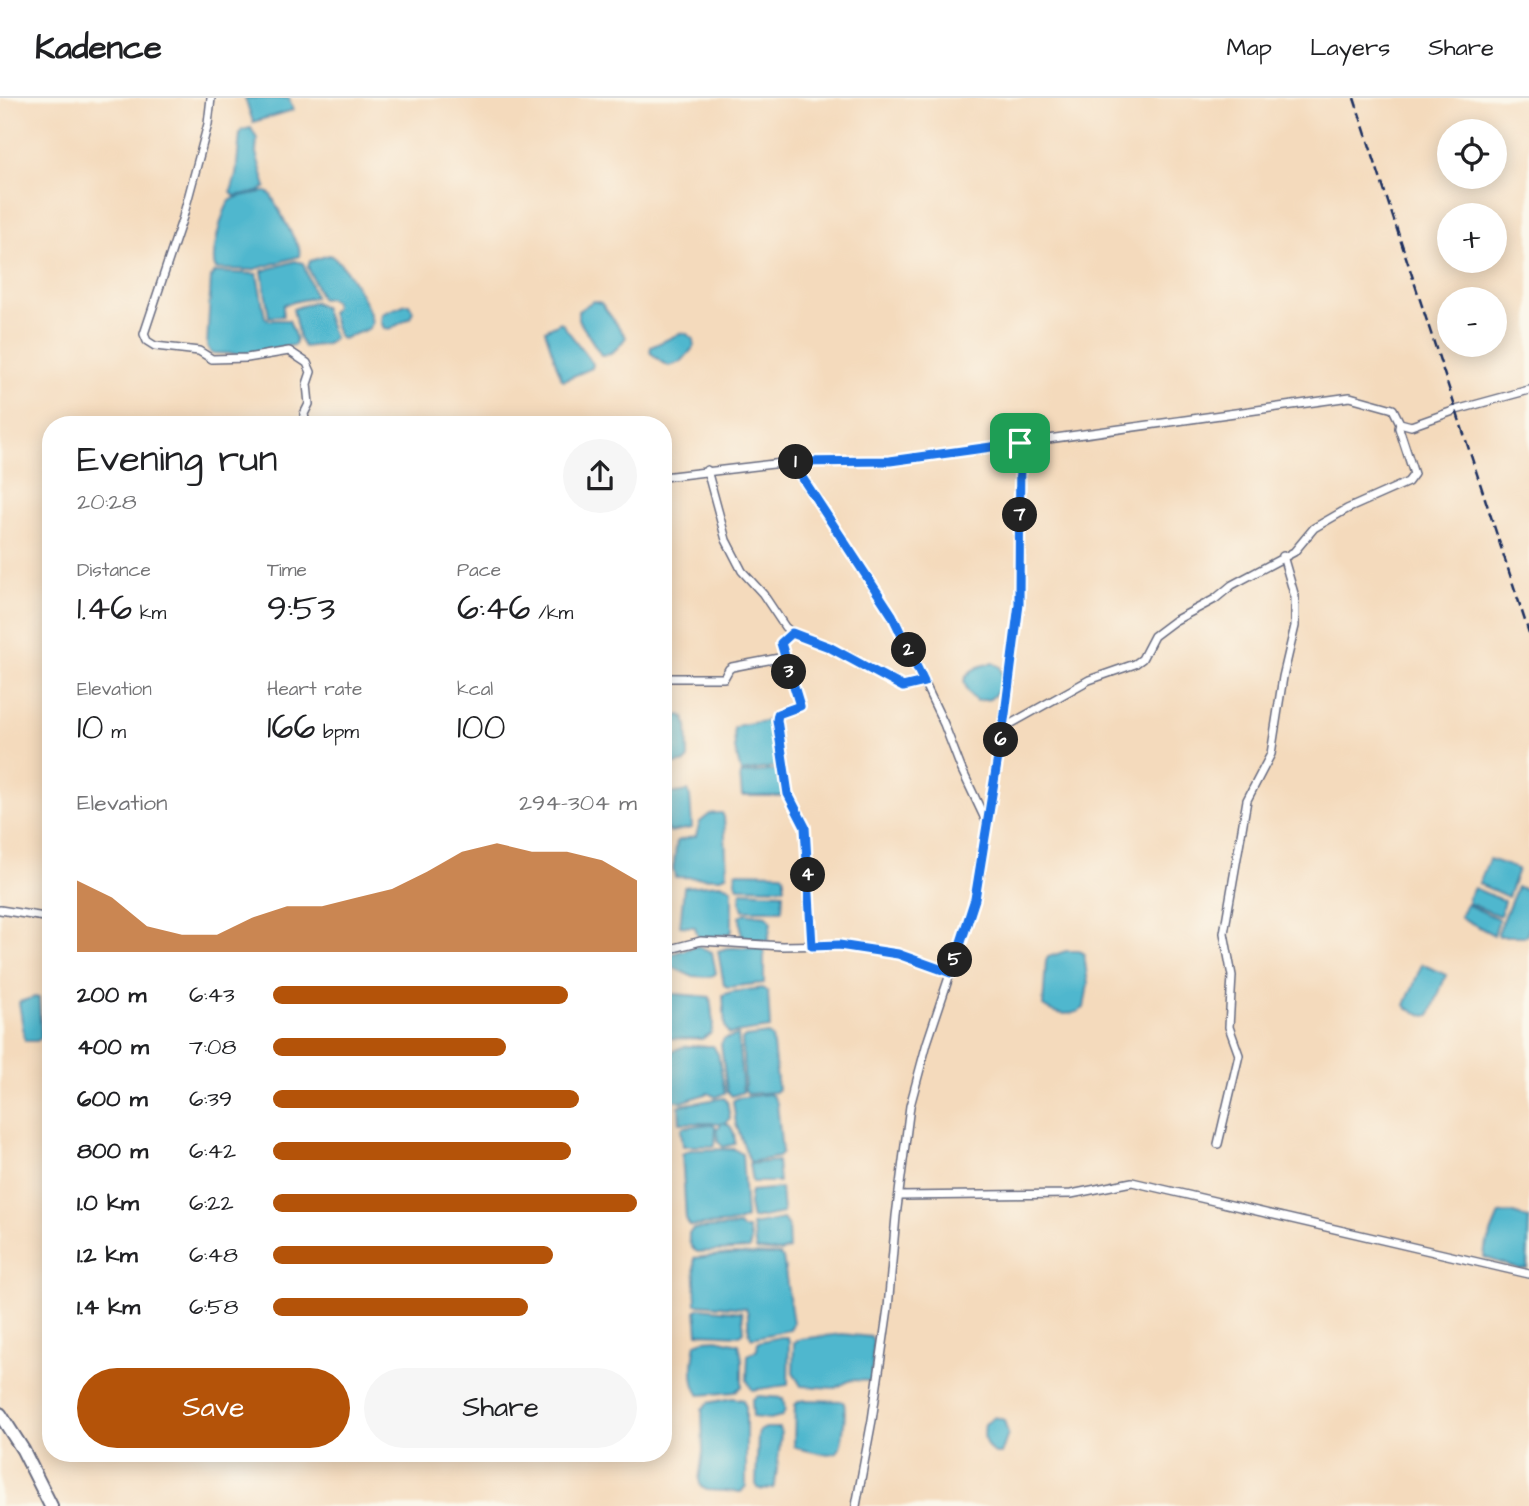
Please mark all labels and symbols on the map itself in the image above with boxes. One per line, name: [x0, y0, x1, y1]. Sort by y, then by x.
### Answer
pin: [990, 413, 1050, 473]
pin: 1: [778, 444, 814, 480]
pin: 7: [1002, 498, 1038, 532]
pin: 2: [892, 632, 926, 668]
pin: 3: [772, 654, 806, 690]
pin: 6: [984, 722, 1018, 758]
pin: 4: [790, 858, 826, 892]
pin: 5: [937, 942, 972, 978]

